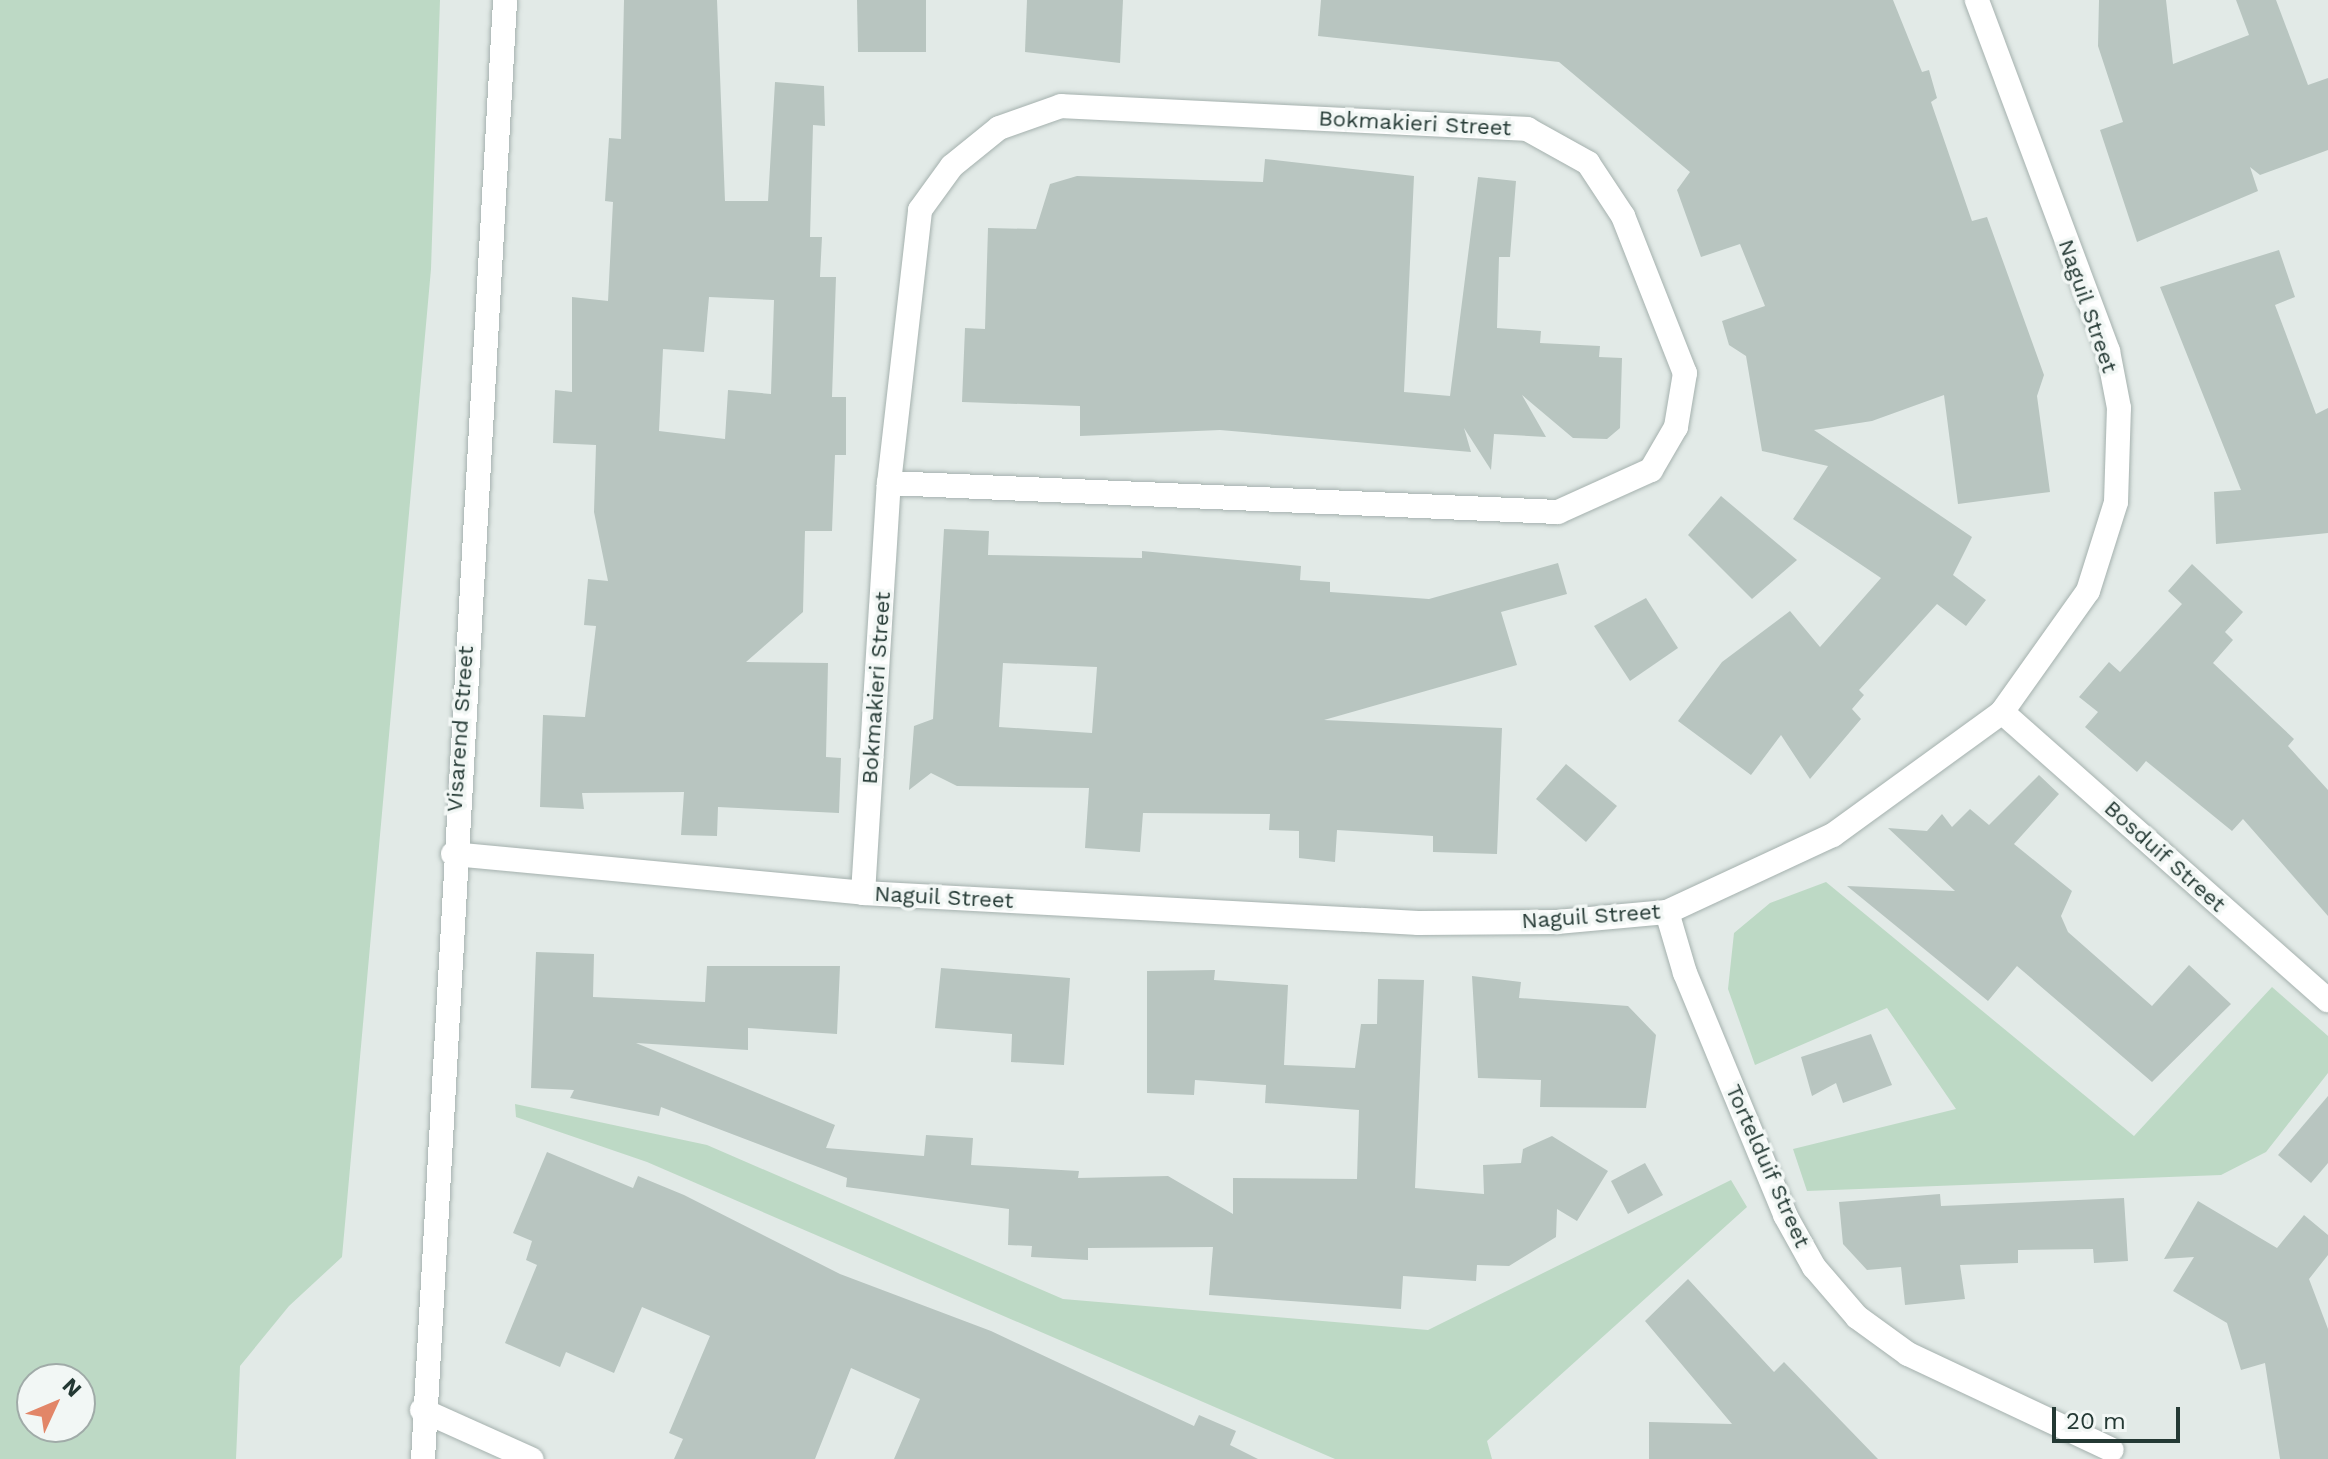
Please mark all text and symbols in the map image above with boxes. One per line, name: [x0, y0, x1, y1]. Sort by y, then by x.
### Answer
street label: Bokmakieri Street: [1318, 105, 1512, 141]
street label: Naguil Street: [2053, 235, 2123, 377]
street label: Bokmakieri Street: [856, 591, 896, 785]
street label: Visarend Street: [441, 645, 479, 813]
street label: Bosduif Street: [2099, 794, 2231, 918]
street label: Naguil Street: [873, 880, 1015, 914]
street label: Naguil Street: [1520, 898, 1662, 934]
street label: Tortelduif Street: [1720, 1080, 1816, 1252]
north arrow: [16, 1363, 96, 1443]
text: N: [58, 1373, 87, 1402]
scale bar: [2056, 1391, 2184, 1441]
text: 20 m: [2066, 1407, 2126, 1435]

